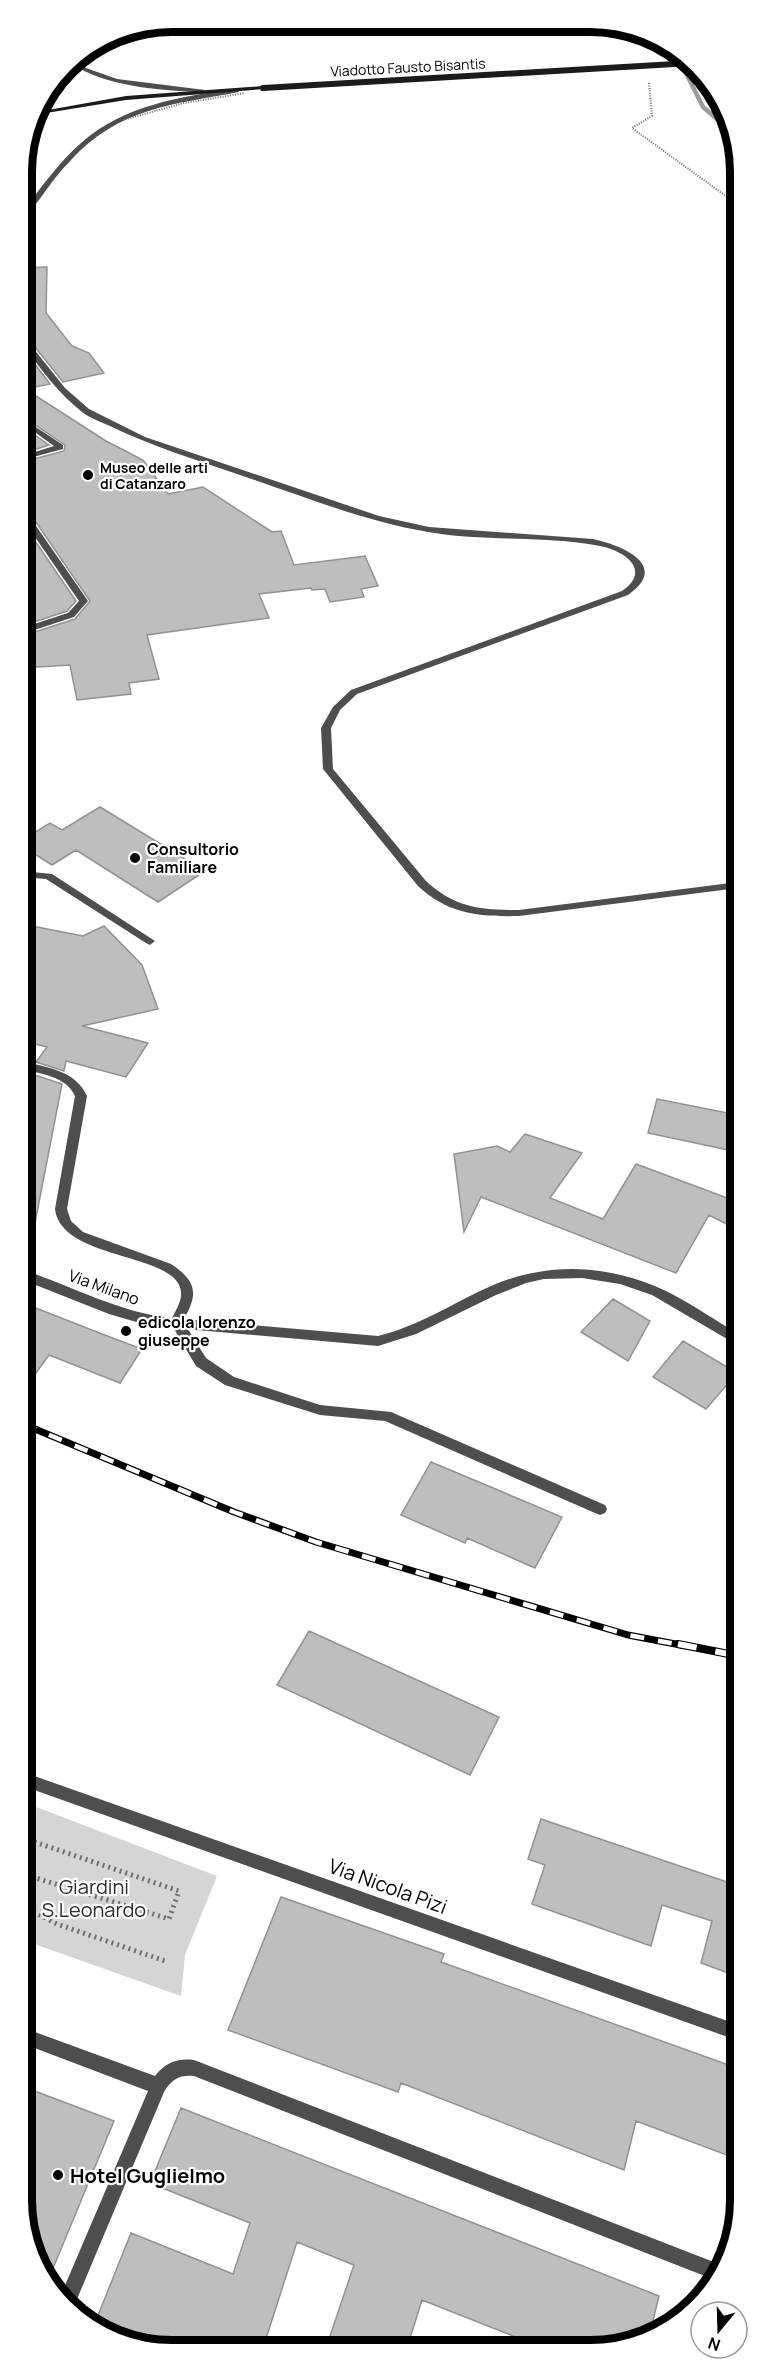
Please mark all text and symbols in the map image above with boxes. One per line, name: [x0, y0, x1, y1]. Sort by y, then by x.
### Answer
street label: Viadotto Fausto Bisantis: [330, 53, 486, 81]
place label: Museo delle arti di Catanzaro: [100, 458, 208, 493]
marker: Museo delle arti di Catanzaro: [81, 468, 95, 482]
place label: Consultorio Familiare: [147, 838, 239, 878]
marker: Consultorio Familiare: [128, 851, 142, 865]
street label: Via Milano: [66, 1264, 142, 1310]
place label: edicola lorenzo giuseppe: [138, 1311, 256, 1351]
marker: edicola lorenzo giuseppe: [119, 1324, 133, 1338]
street label: Via Nicola Pizi: [325, 1852, 451, 1920]
park label: Giardini S.Leonardo: [42, 1873, 146, 1923]
place label: Hotel Guglielmo: [70, 2162, 225, 2189]
marker: Hotel Guglielmo: [51, 2168, 65, 2182]
north arrow: [689, 2300, 749, 2360]
text: N: [705, 2332, 723, 2356]

